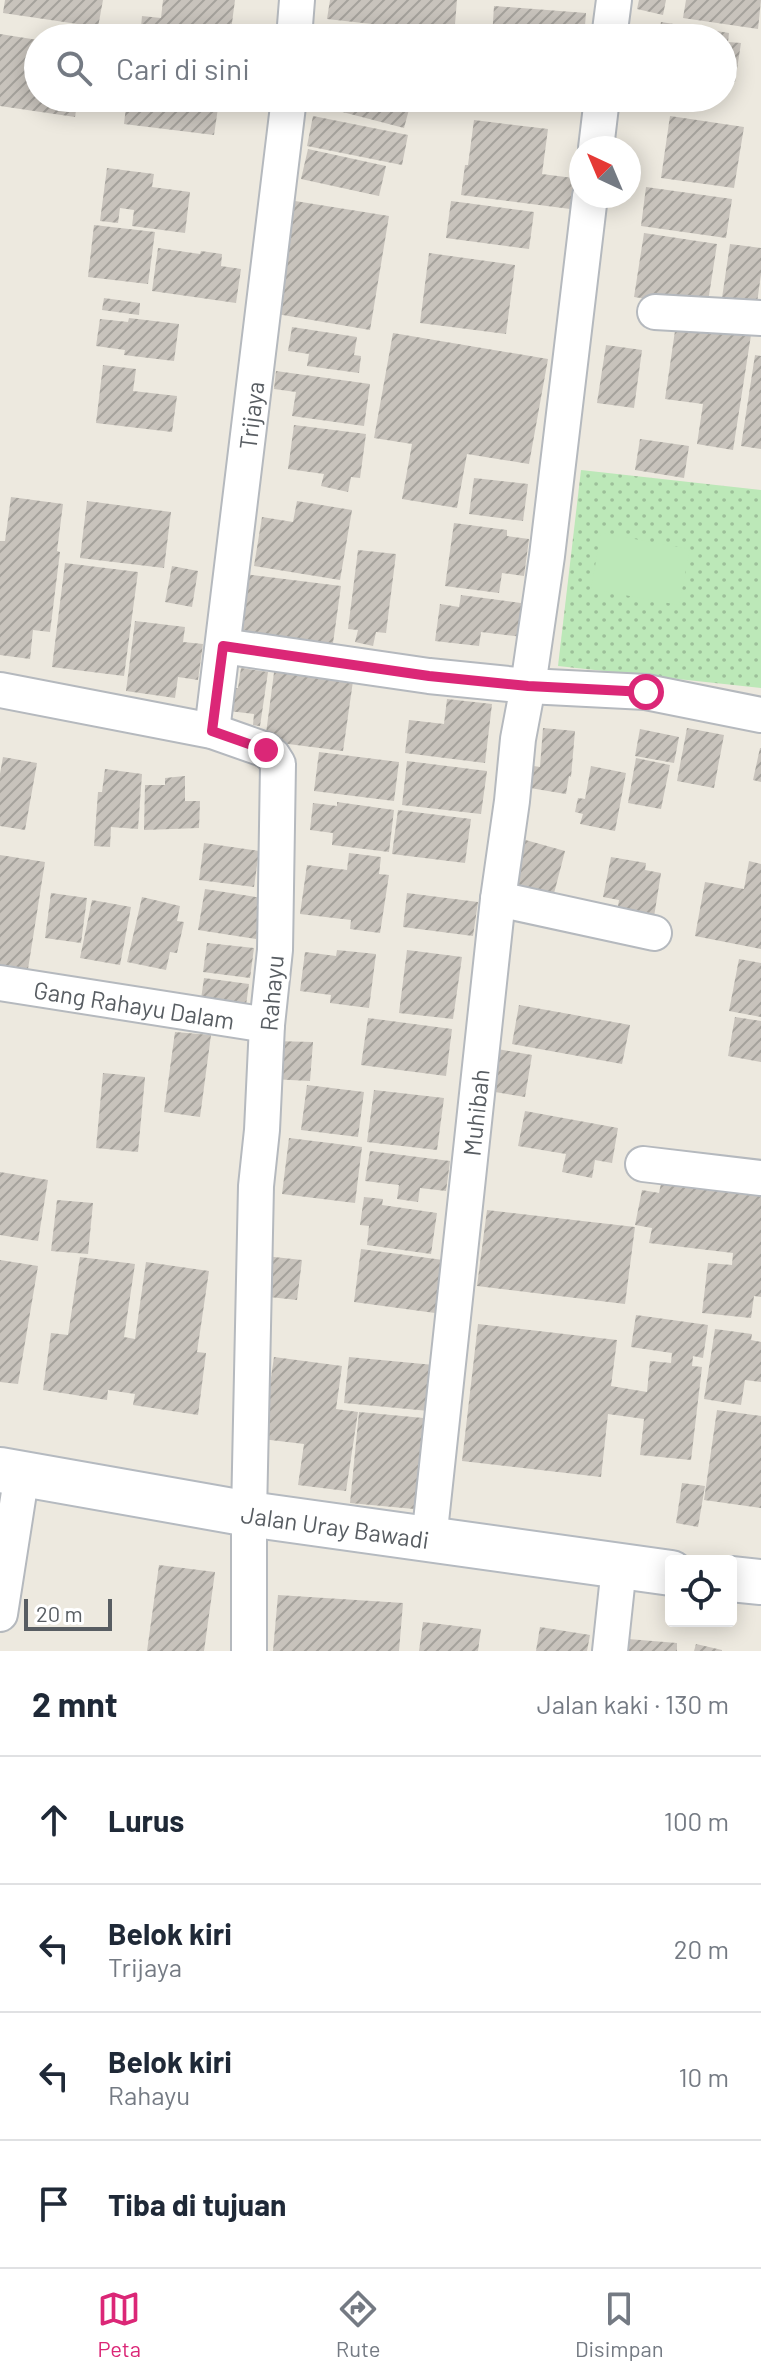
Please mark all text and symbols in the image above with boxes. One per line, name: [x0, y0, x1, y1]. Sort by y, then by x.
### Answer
search box: [24, 24, 737, 112]
icon: search: [52, 46, 96, 90]
text: Cari di sini: [116, 50, 250, 86]
north arrow: [569, 136, 641, 208]
street label: Trijaya: [232, 380, 269, 451]
route start: [628, 674, 664, 710]
route end: [248, 732, 284, 768]
street label: Rahayu: [253, 954, 289, 1032]
street label: Gang Rahayu Dalam: [32, 974, 237, 1034]
street label: Muhibah: [456, 1067, 494, 1157]
street label: Jalan Uray Bawadi: [239, 1498, 431, 1554]
map controls: [665, 1555, 737, 1627]
button: locate: [665, 1555, 737, 1627]
scale bar: [24, 1595, 112, 1631]
text: 20 m: [36, 1600, 83, 1626]
text: 2 mnt: [32, 1683, 118, 1724]
text: Jalan kaki · 130 m: [537, 1688, 729, 1719]
icon: ahead: [32, 1798, 76, 1842]
text: Lurus: [108, 1802, 184, 1838]
text: 100 m: [664, 1805, 729, 1836]
text: Belok kiri: [108, 1915, 232, 1951]
icon: left: [32, 1926, 76, 1970]
text: 20 m: [674, 1933, 729, 1964]
text: Trijaya: [108, 1951, 182, 1982]
text: Belok kiri: [108, 2043, 232, 2079]
icon: left: [32, 2054, 76, 2098]
text: 10 m: [679, 2061, 729, 2092]
text: Rahayu: [108, 2079, 190, 2110]
icon: arrive: [32, 2182, 76, 2226]
text: Tiba di tujuan: [108, 2186, 286, 2222]
tab: Peta: [97, 2287, 141, 2361]
tab: Rute: [336, 2287, 380, 2361]
tab: Disimpan: [575, 2287, 664, 2361]

